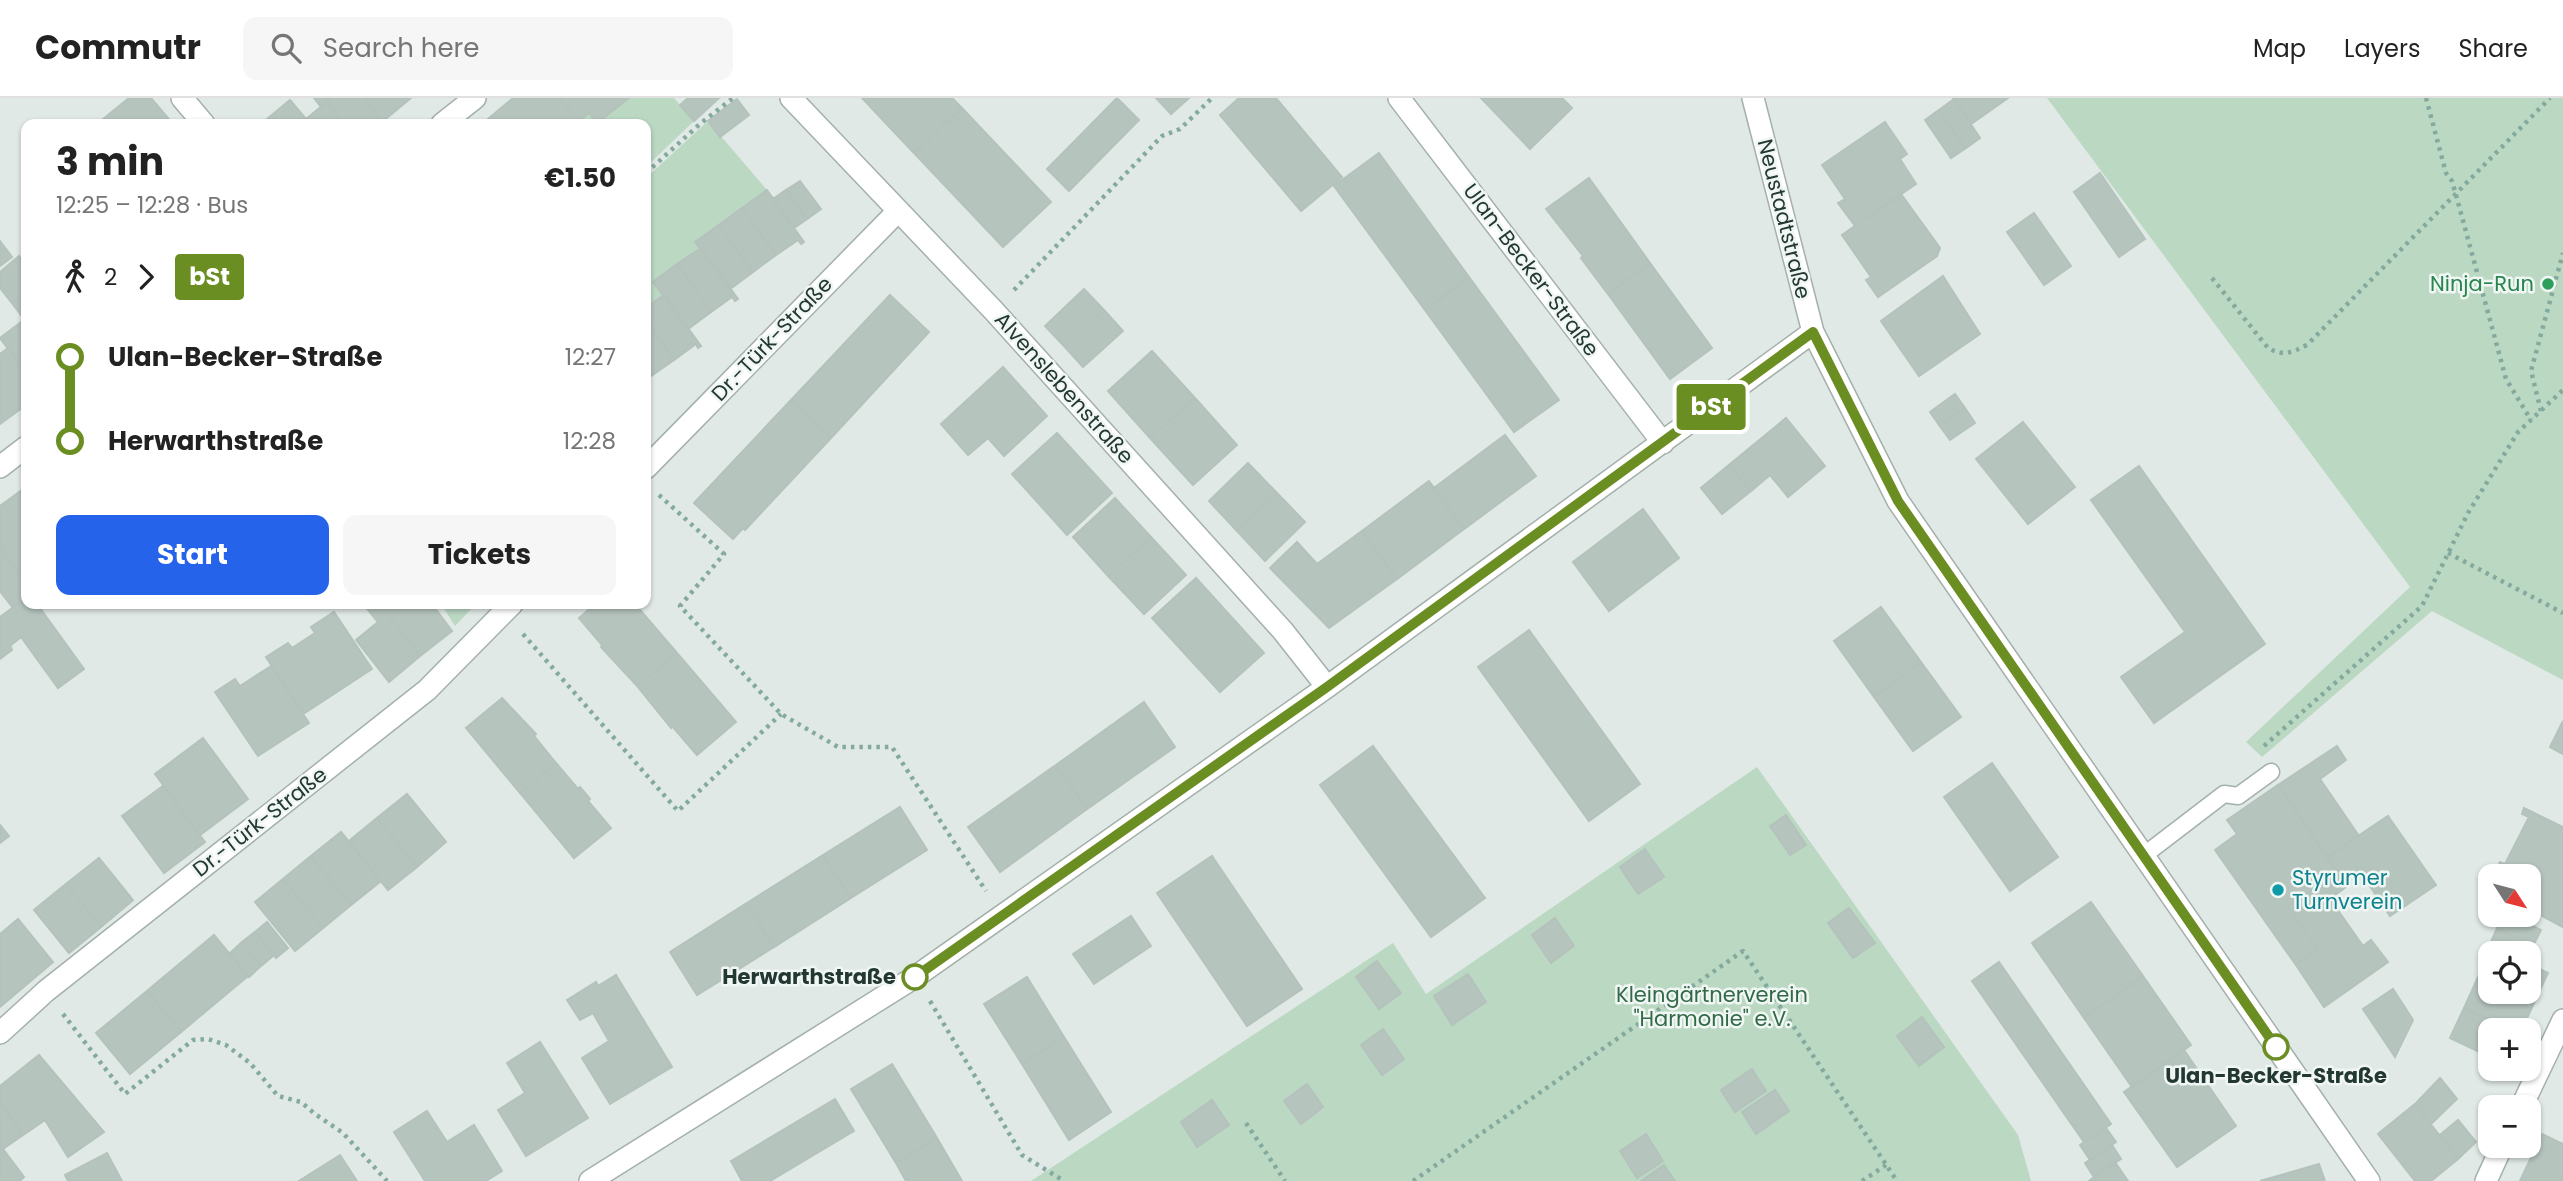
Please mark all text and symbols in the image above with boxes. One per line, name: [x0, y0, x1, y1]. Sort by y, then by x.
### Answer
search box: [243, 17, 733, 80]
text: Commutr: [35, 24, 201, 71]
icon: search: [267, 29, 305, 67]
text: Search here: [323, 30, 479, 66]
text: Map: [2253, 32, 2306, 65]
text: Layers: [2344, 32, 2420, 65]
text: Share: [2458, 32, 2528, 65]
text: 3 min: [56, 135, 164, 188]
street label: Neustadtstraße: [1751, 136, 1818, 302]
text: €1.50: [544, 160, 616, 196]
street label: Ulan-Becker-Straße: [1457, 177, 1606, 362]
text: 12:25 – 12:28 · Bus: [56, 189, 248, 221]
icon: walk: [56, 258, 94, 296]
icon: forward: [127, 258, 165, 296]
text: bSt: [189, 260, 230, 293]
text: 2: [104, 261, 117, 293]
place label: Ninja-Run: [2430, 269, 2534, 298]
street label: Dr.-Türk-Straße: [705, 270, 839, 407]
marker: Ninja-Run: [2540, 276, 2556, 292]
street label: Alvenslebenstraße: [988, 305, 1140, 470]
text: Ulan-Becker-Straße: [108, 339, 383, 375]
text: 12:27: [565, 341, 616, 373]
line badge: bSt: [1671, 384, 1751, 430]
text: bSt: [1691, 390, 1731, 423]
text: Herwarthstraße: [108, 423, 323, 459]
text: 12:28: [563, 425, 616, 457]
button: Start: [56, 515, 329, 595]
button: Tickets: [343, 515, 616, 595]
street label: Dr.-Türk-Straße: [187, 760, 333, 883]
place label: Styrumer Turnverein: [2292, 863, 2402, 916]
north arrow: [2478, 864, 2541, 928]
map controls: [2478, 864, 2541, 1158]
marker: Styrumer Turnverein: [2270, 882, 2286, 898]
button: locate: [2478, 941, 2541, 1004]
place label: Herwarthstraße: [722, 962, 896, 991]
marker: Herwarthstraße: [902, 964, 928, 990]
park label: Kleingärtnerverein "Harmonie" e.V.: [1616, 980, 1808, 1033]
button: +: [2478, 1018, 2541, 1081]
marker: Ulan-Becker-Straße: [2263, 1034, 2289, 1060]
place label: Ulan-Becker-Straße: [2165, 1061, 2387, 1090]
button: −: [2478, 1095, 2541, 1158]

